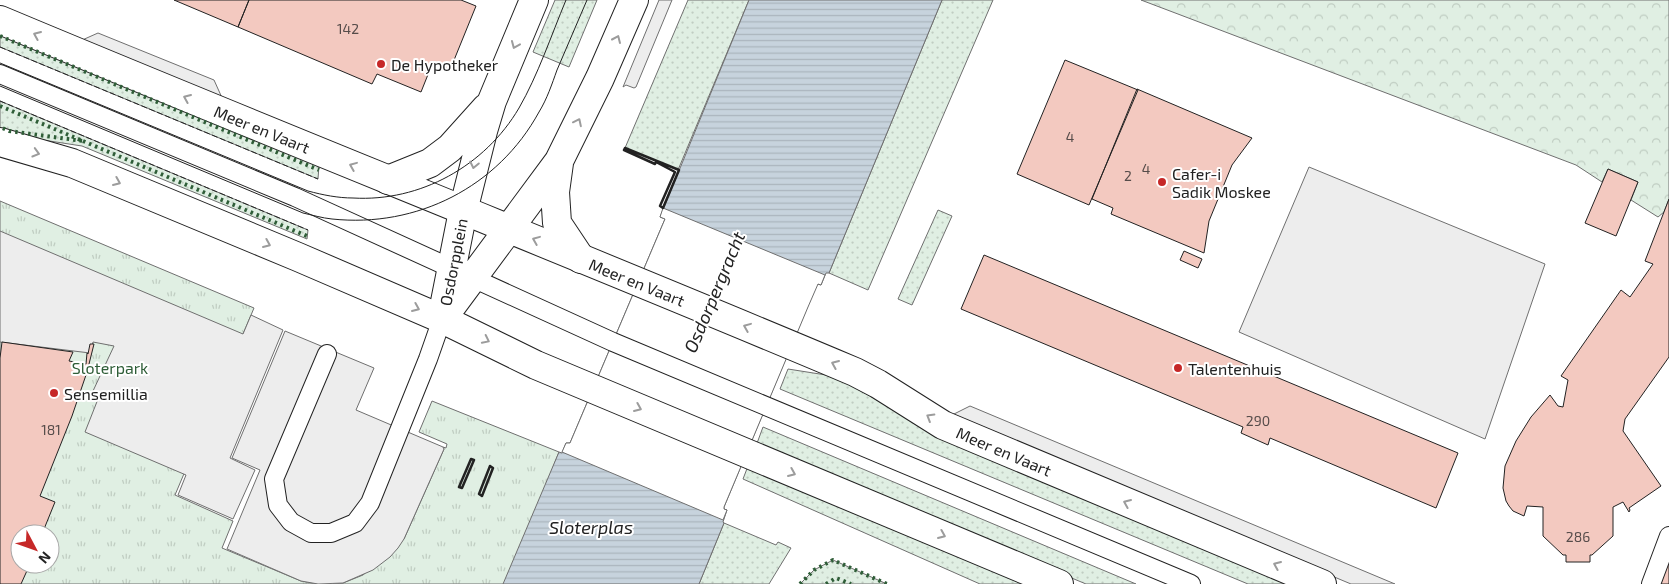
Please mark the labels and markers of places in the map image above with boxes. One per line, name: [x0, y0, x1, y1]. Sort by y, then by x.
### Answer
place label: De Hypotheker: [391, 55, 499, 74]
marker: De Hypotheker: [375, 58, 387, 70]
place label: Cafer-i Sadik Moskee: [1172, 164, 1271, 201]
marker: Cafer-i Sadik Moskee: [1156, 176, 1168, 188]
place label: Talentenhuis: [1188, 359, 1282, 378]
marker: Talentenhuis: [1172, 362, 1184, 374]
place label: Sensemillia: [64, 384, 148, 403]
marker: Sensemillia: [48, 387, 60, 399]

